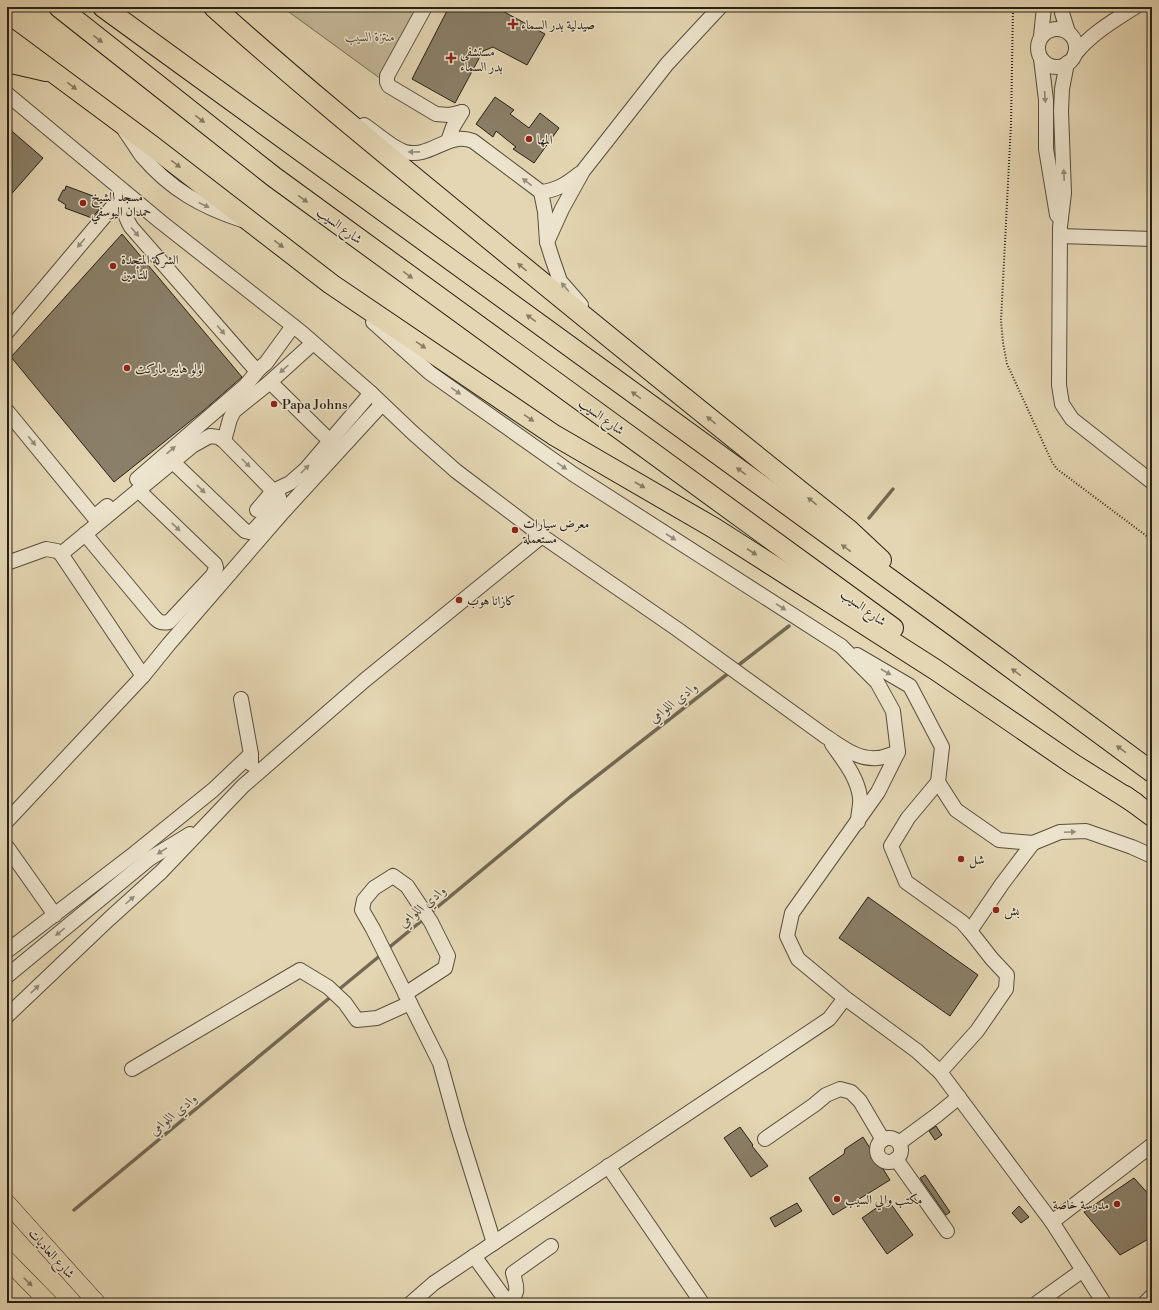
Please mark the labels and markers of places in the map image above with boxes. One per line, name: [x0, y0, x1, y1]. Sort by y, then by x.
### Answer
place label: صيدلية بدر السماء: [521, 17, 595, 33]
marker: صيدلية بدر السماء: [508, 19, 518, 29]
place label: مستشفى بدر السماء: [460, 44, 503, 75]
marker: مستشفى بدر السماء: [445, 52, 457, 64]
place label: المها: [537, 132, 553, 148]
marker: المها: [524, 134, 534, 144]
place label: مسجد الشيخ حمدان اليوسفي: [91, 189, 151, 225]
marker: مسجد الشيخ حمدان اليوسفي: [78, 198, 88, 208]
place label: الشركة المتحدة للتأمين: [121, 251, 179, 283]
marker: الشركة المتحدة للتأمين: [108, 261, 118, 271]
place label: لولو هايبر ماركت: [135, 361, 204, 377]
marker: لولو هايبر ماركت: [122, 363, 132, 373]
place label: Papa Johns: [282, 397, 348, 413]
marker: Papa Johns: [269, 399, 279, 409]
place label: معرض سيارات مستعملة: [522, 516, 589, 547]
marker: معرض سيارات مستعملة: [510, 525, 520, 535]
place label: كازانا هوب: [467, 593, 516, 609]
marker: كازانا هوب: [454, 595, 464, 605]
place label: شل: [969, 852, 985, 869]
marker: شل: [956, 854, 966, 864]
place label: بش: [1004, 903, 1019, 920]
marker: بش: [991, 905, 1001, 915]
place label: مكتب والي السيب: [845, 1192, 922, 1211]
marker: مكتب والي السيب: [832, 1194, 842, 1204]
place label: مدرسة خاصة: [1053, 1197, 1109, 1213]
marker: مدرسة خاصة: [1112, 1199, 1122, 1209]

